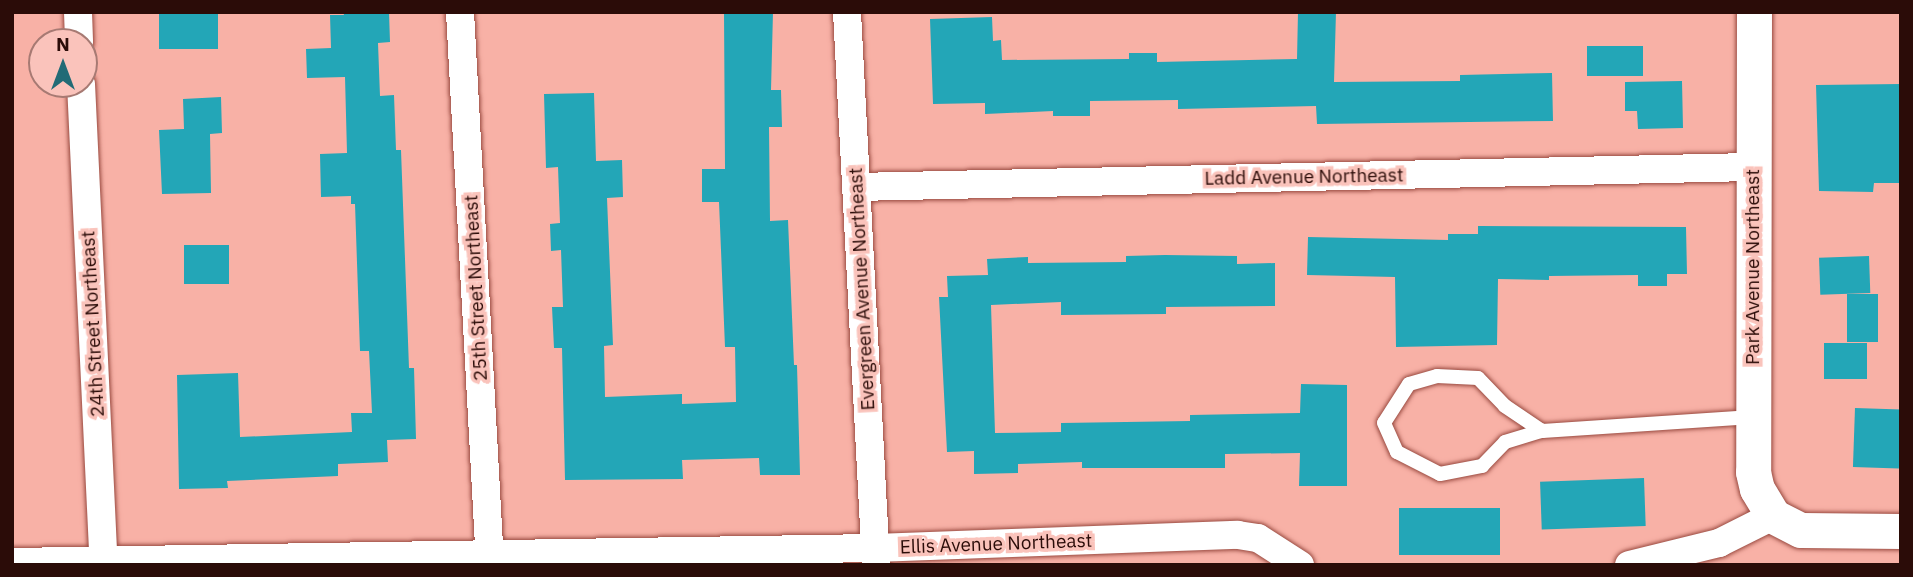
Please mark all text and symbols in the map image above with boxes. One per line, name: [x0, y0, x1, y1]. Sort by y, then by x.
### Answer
north arrow: [28, 28, 98, 98]
text: N: [56, 32, 70, 56]
street label: Ladd Avenue Northeast: [1204, 164, 1404, 190]
street label: Evergreen Avenue Northeast: [844, 167, 880, 411]
street label: Park Avenue Northeast: [1742, 169, 1764, 365]
street label: 25th Street Northeast: [460, 194, 492, 382]
street label: 24th Street Northeast: [77, 230, 109, 418]
street label: Ellis Avenue Northeast: [899, 529, 1093, 559]

